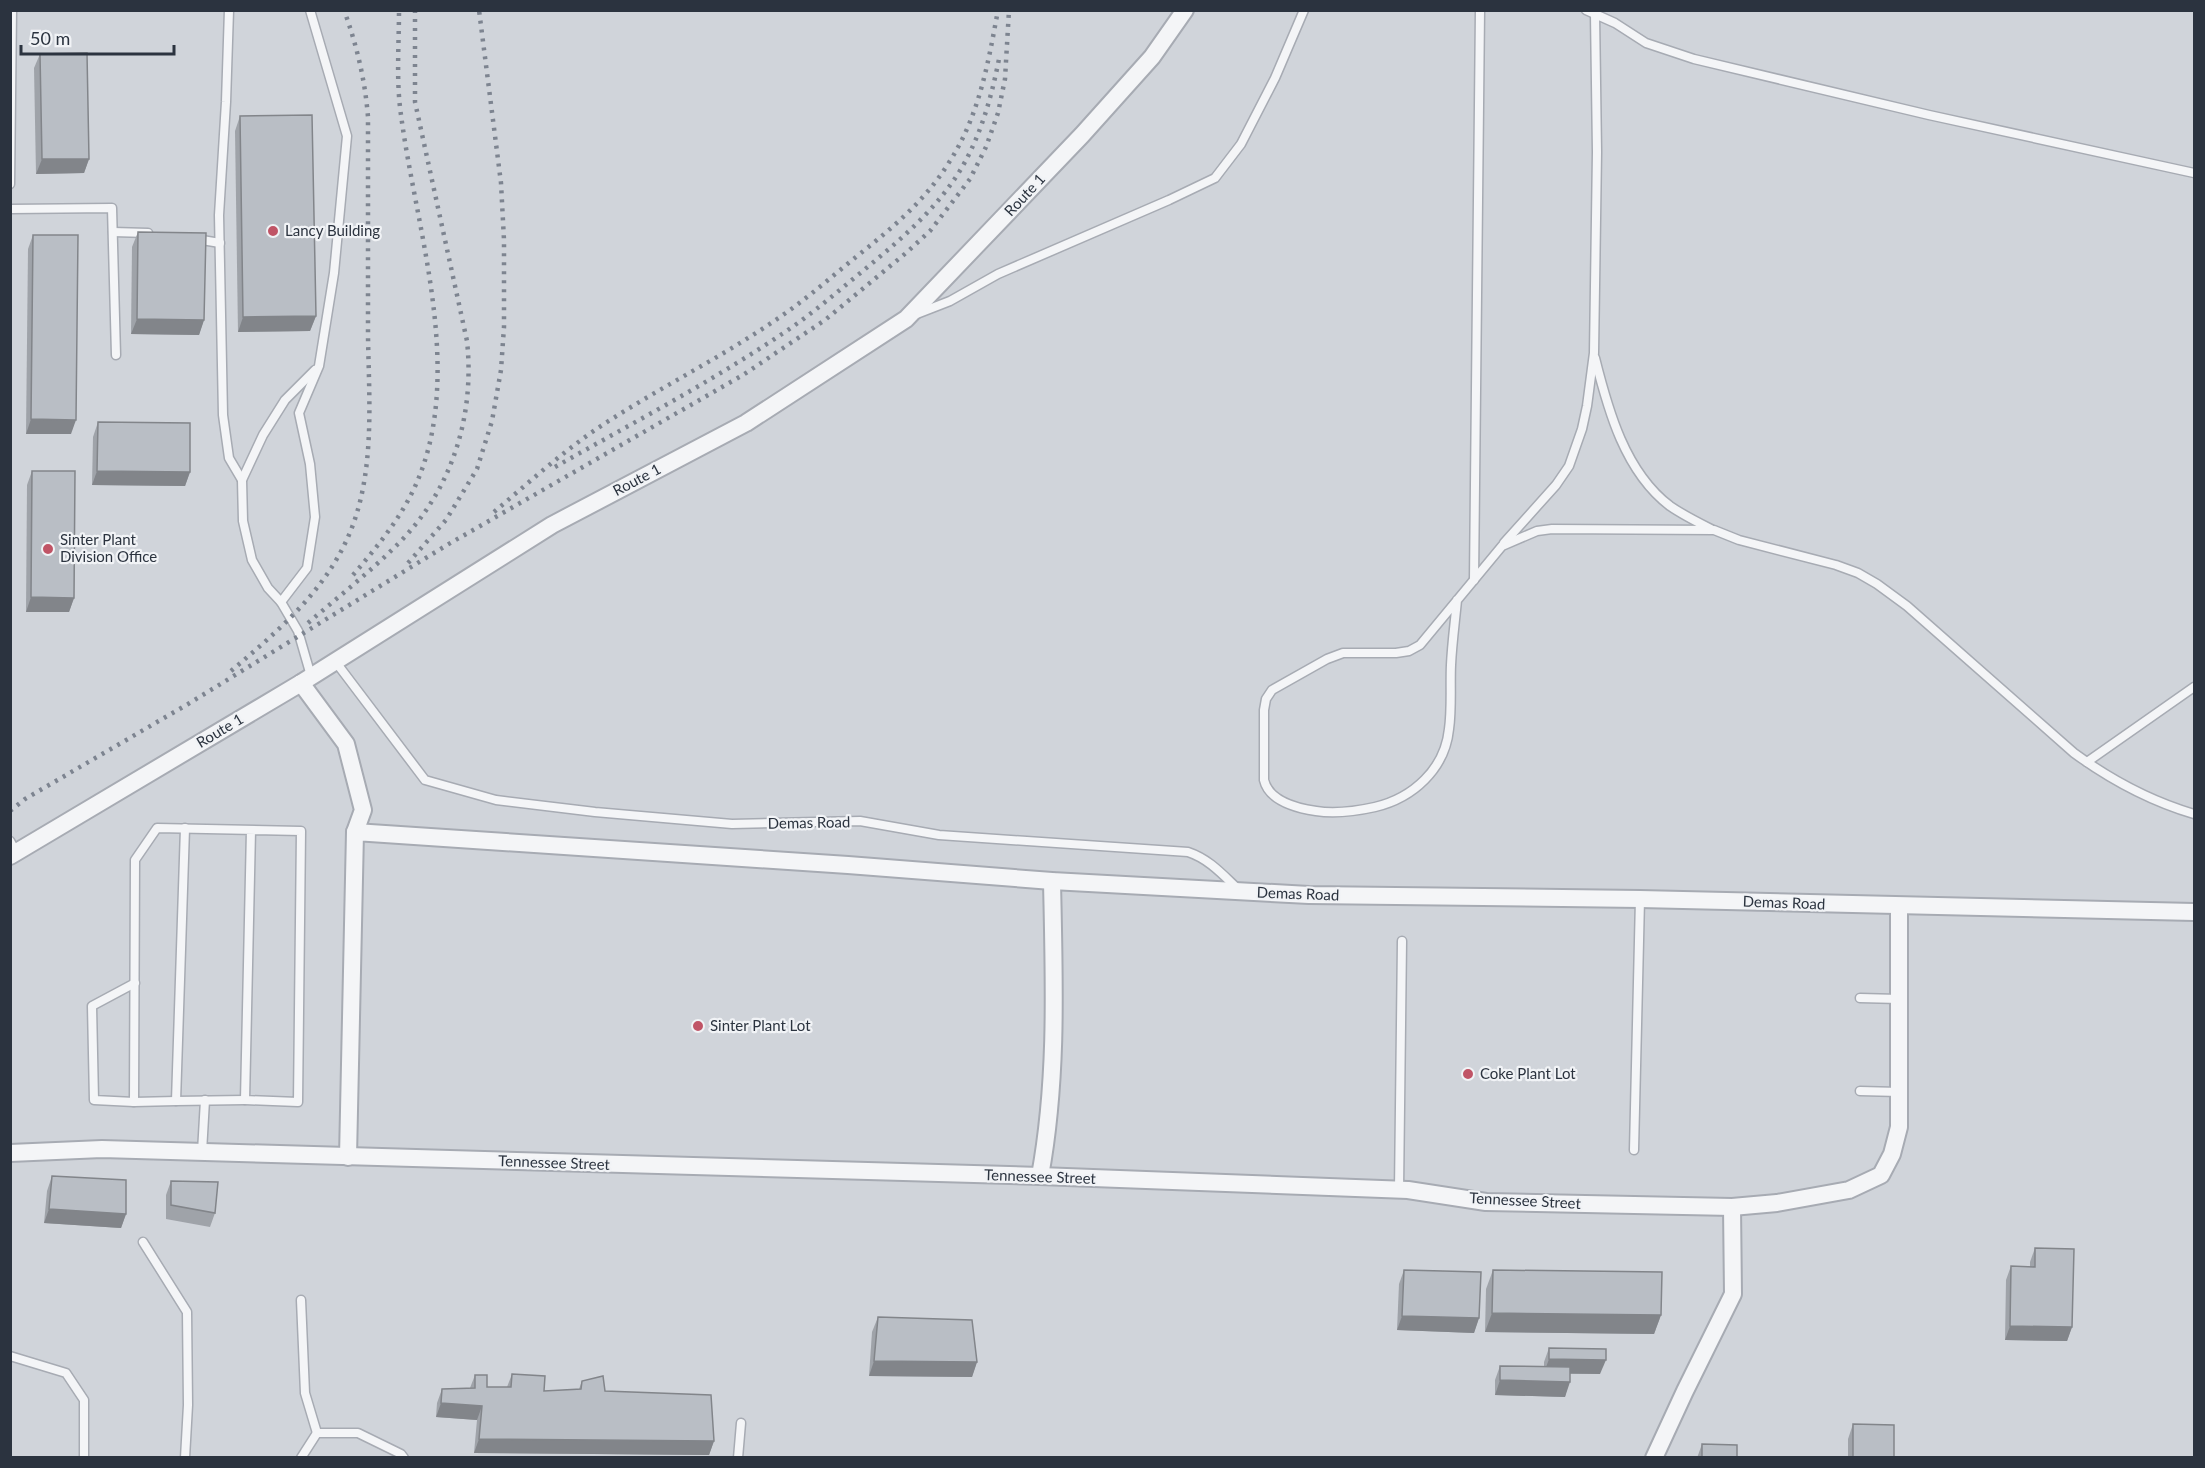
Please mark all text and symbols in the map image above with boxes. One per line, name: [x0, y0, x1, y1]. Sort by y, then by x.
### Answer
scale bar: [21, 18, 174, 56]
text: 50 m: [30, 27, 70, 49]
street label: Route 1: [1000, 169, 1048, 219]
place label: Lancy Building: [285, 221, 380, 239]
marker: Lancy Building: [266, 224, 280, 238]
street label: Route 1: [610, 459, 664, 499]
place label: Sinter Plant Division Office: [60, 530, 157, 565]
marker: Sinter Plant Division Office: [41, 542, 55, 556]
street label: Route 1: [193, 709, 246, 751]
street label: Demas Road: [768, 812, 850, 832]
street label: Demas Road: [1256, 883, 1340, 903]
street label: Demas Road: [1742, 892, 1826, 912]
place label: Sinter Plant Lot: [710, 1016, 811, 1034]
marker: Sinter Plant Lot: [691, 1019, 705, 1033]
place label: Coke Plant Lot: [1480, 1064, 1576, 1082]
marker: Coke Plant Lot: [1461, 1067, 1475, 1081]
street label: Tennessee Street: [498, 1151, 611, 1173]
street label: Tennessee Street: [984, 1165, 1097, 1187]
street label: Tennessee Street: [1469, 1188, 1582, 1212]

